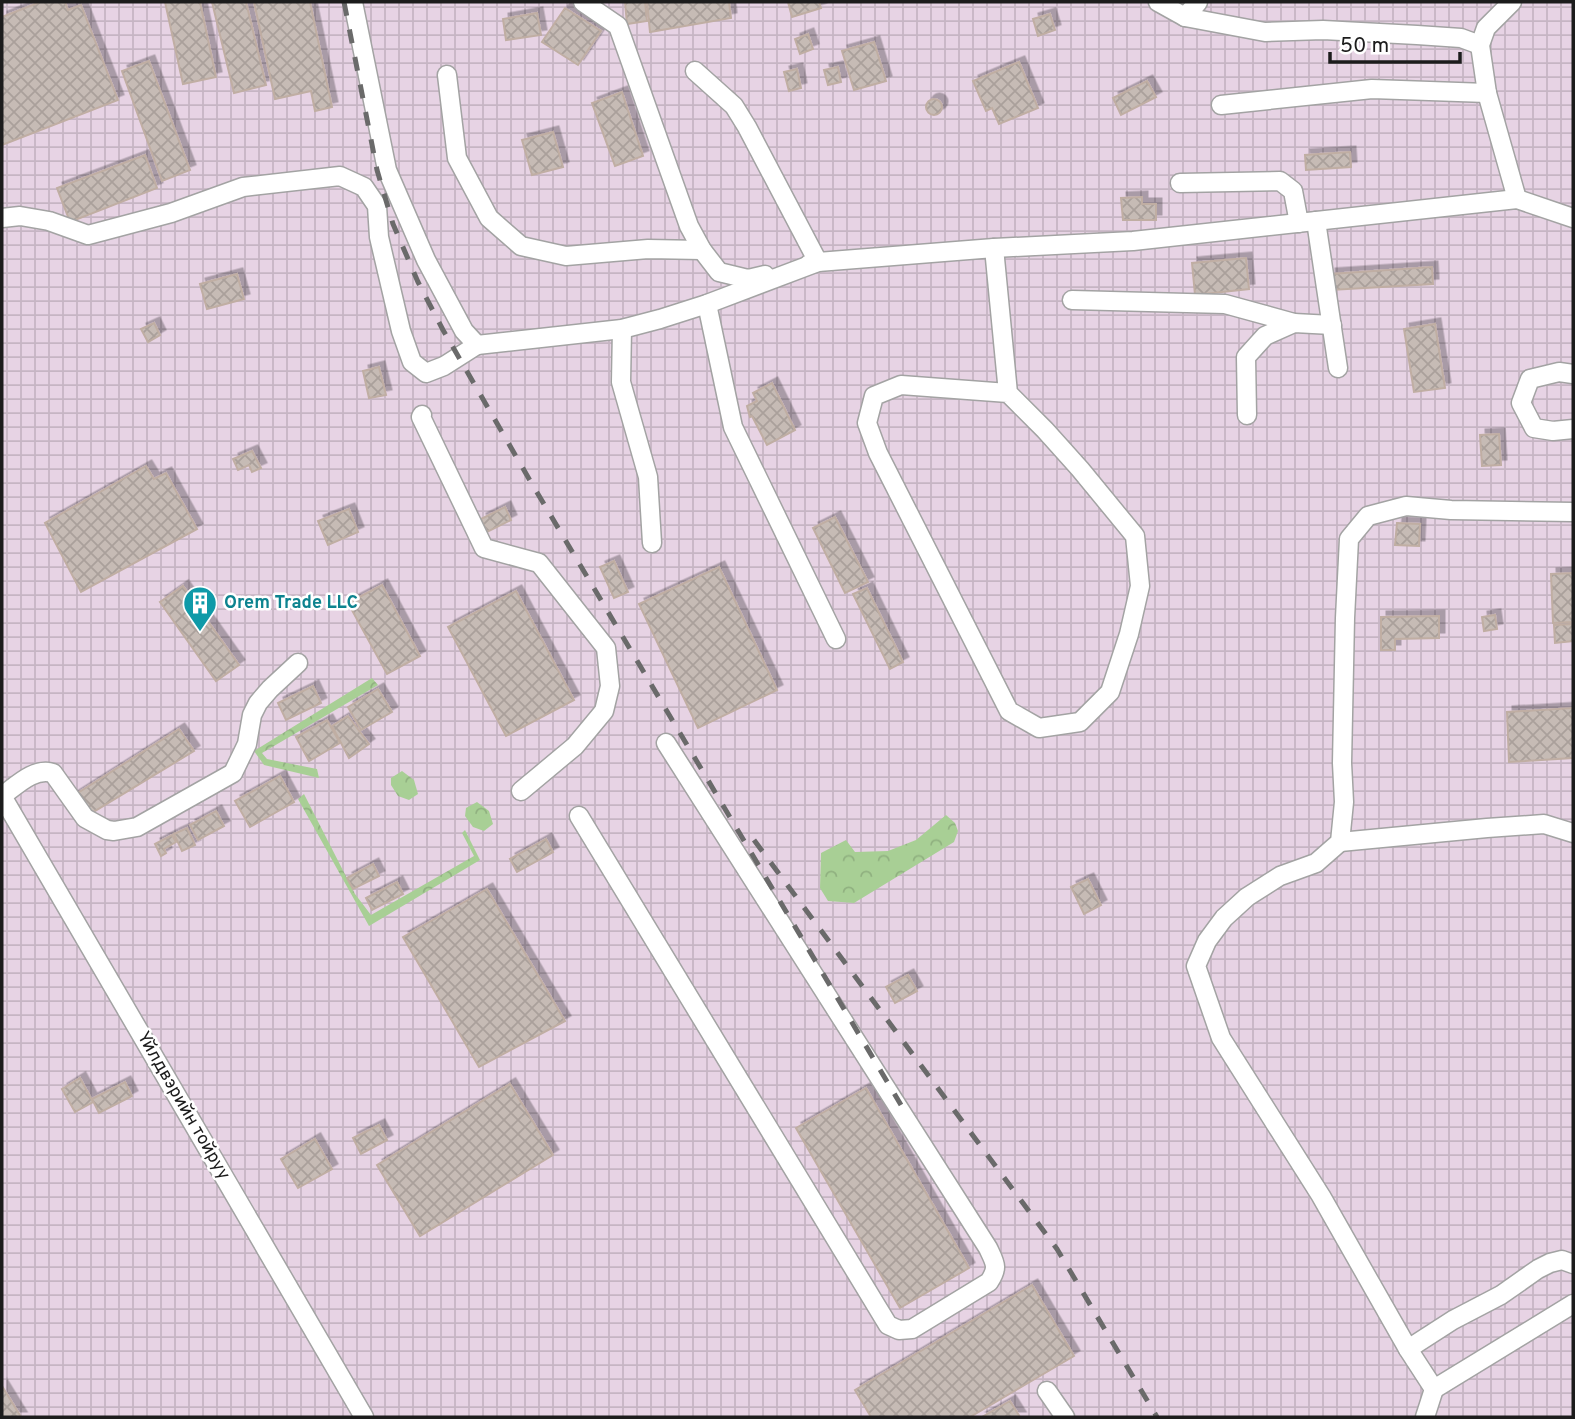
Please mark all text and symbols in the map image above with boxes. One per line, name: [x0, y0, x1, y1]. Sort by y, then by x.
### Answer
scale bar: [1330, 21, 1460, 65]
text: 50 m: [1340, 33, 1389, 60]
building icon: Orem Trade LLC: [181, 584, 219, 633]
place label: Orem Trade LLC: [224, 592, 358, 615]
street label: Үйлдвэрийн тойруу: [131, 1028, 235, 1184]

